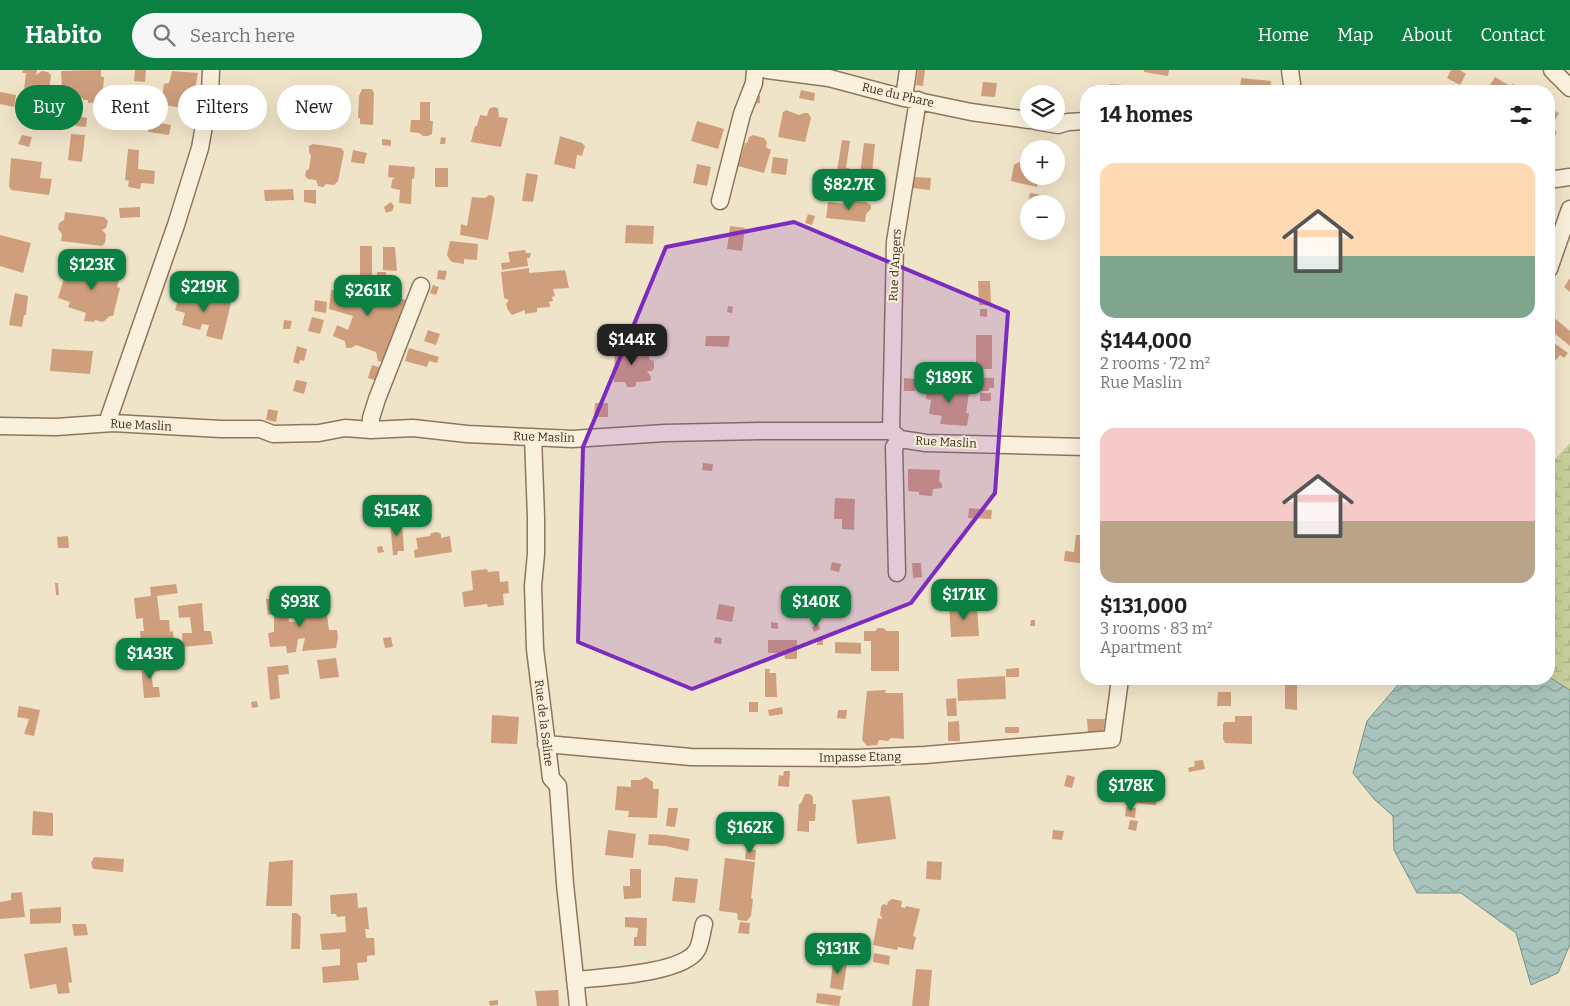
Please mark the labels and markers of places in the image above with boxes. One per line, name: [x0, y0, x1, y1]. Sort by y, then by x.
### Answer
pin: $82.7K: [808, 168, 890, 211]
pin: $123K: [57, 248, 127, 291]
pin: $219K: [169, 270, 239, 313]
pin: $261K: [333, 274, 403, 317]
pin: $144K: [597, 324, 667, 366]
pin: $189K: [914, 362, 984, 404]
pin: $154K: [362, 494, 432, 537]
pin: $171K: [929, 578, 999, 621]
pin: $93K: [270, 586, 330, 628]
pin: $140K: [781, 586, 851, 628]
pin: $143K: [115, 638, 185, 680]
pin: $178K: [1096, 770, 1166, 812]
pin: $162K: [715, 812, 785, 854]
pin: $131K: [803, 932, 873, 975]

